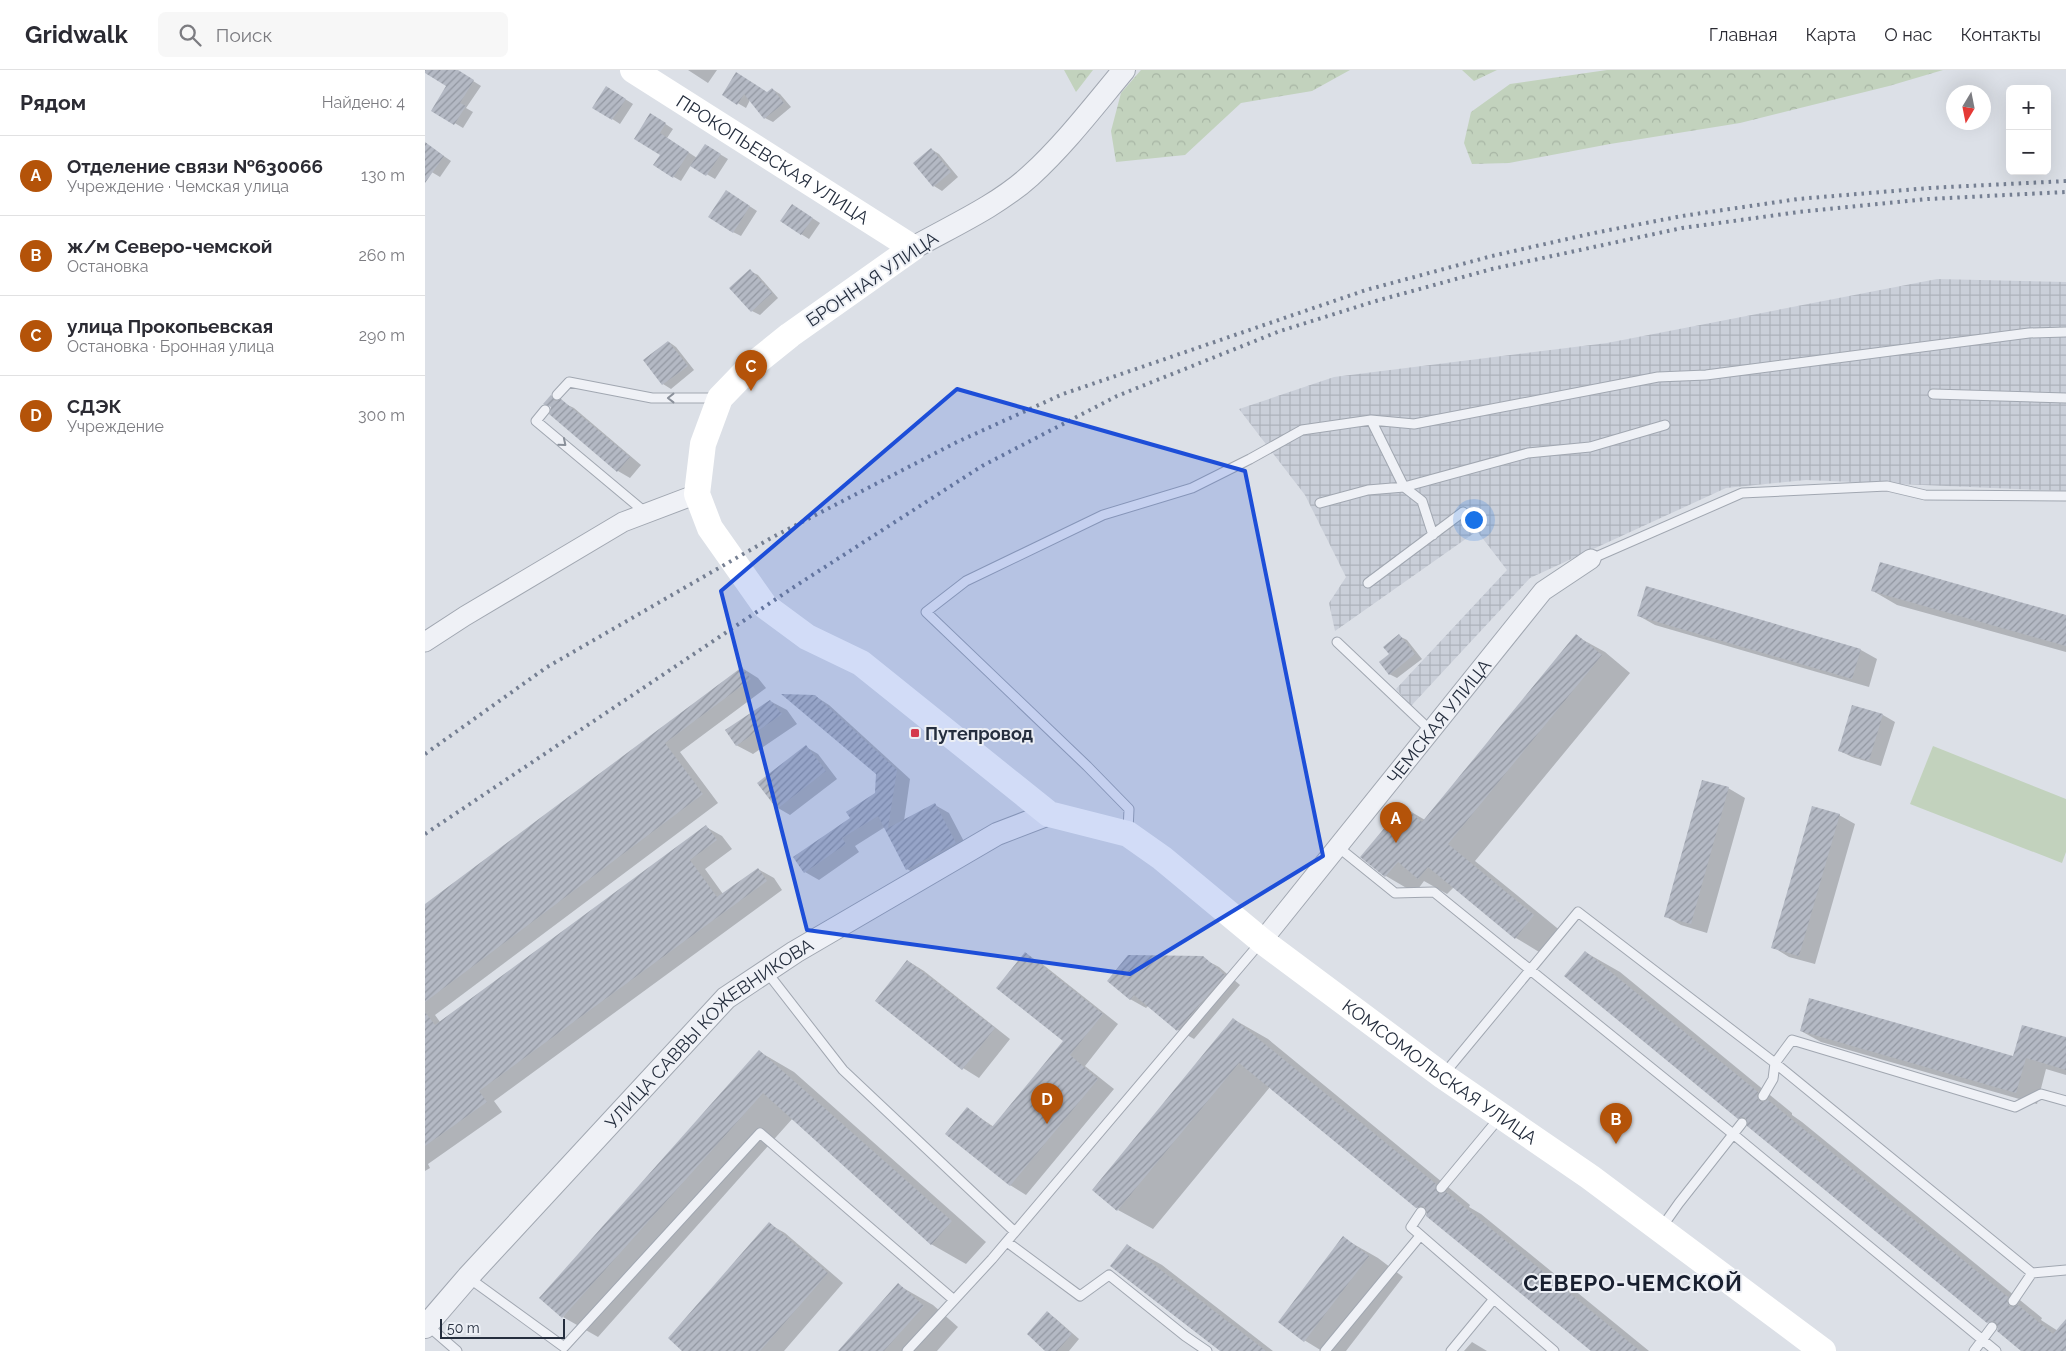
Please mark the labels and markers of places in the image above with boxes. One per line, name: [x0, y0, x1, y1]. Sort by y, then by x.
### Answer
pin: C: [735, 350, 767, 391]
place label: Путепровод: [925, 723, 1033, 744]
marker: Путепровод: [909, 727, 921, 739]
pin: A: [1380, 802, 1412, 843]
pin: D: [1031, 1083, 1063, 1124]
pin: B: [1600, 1103, 1632, 1144]

